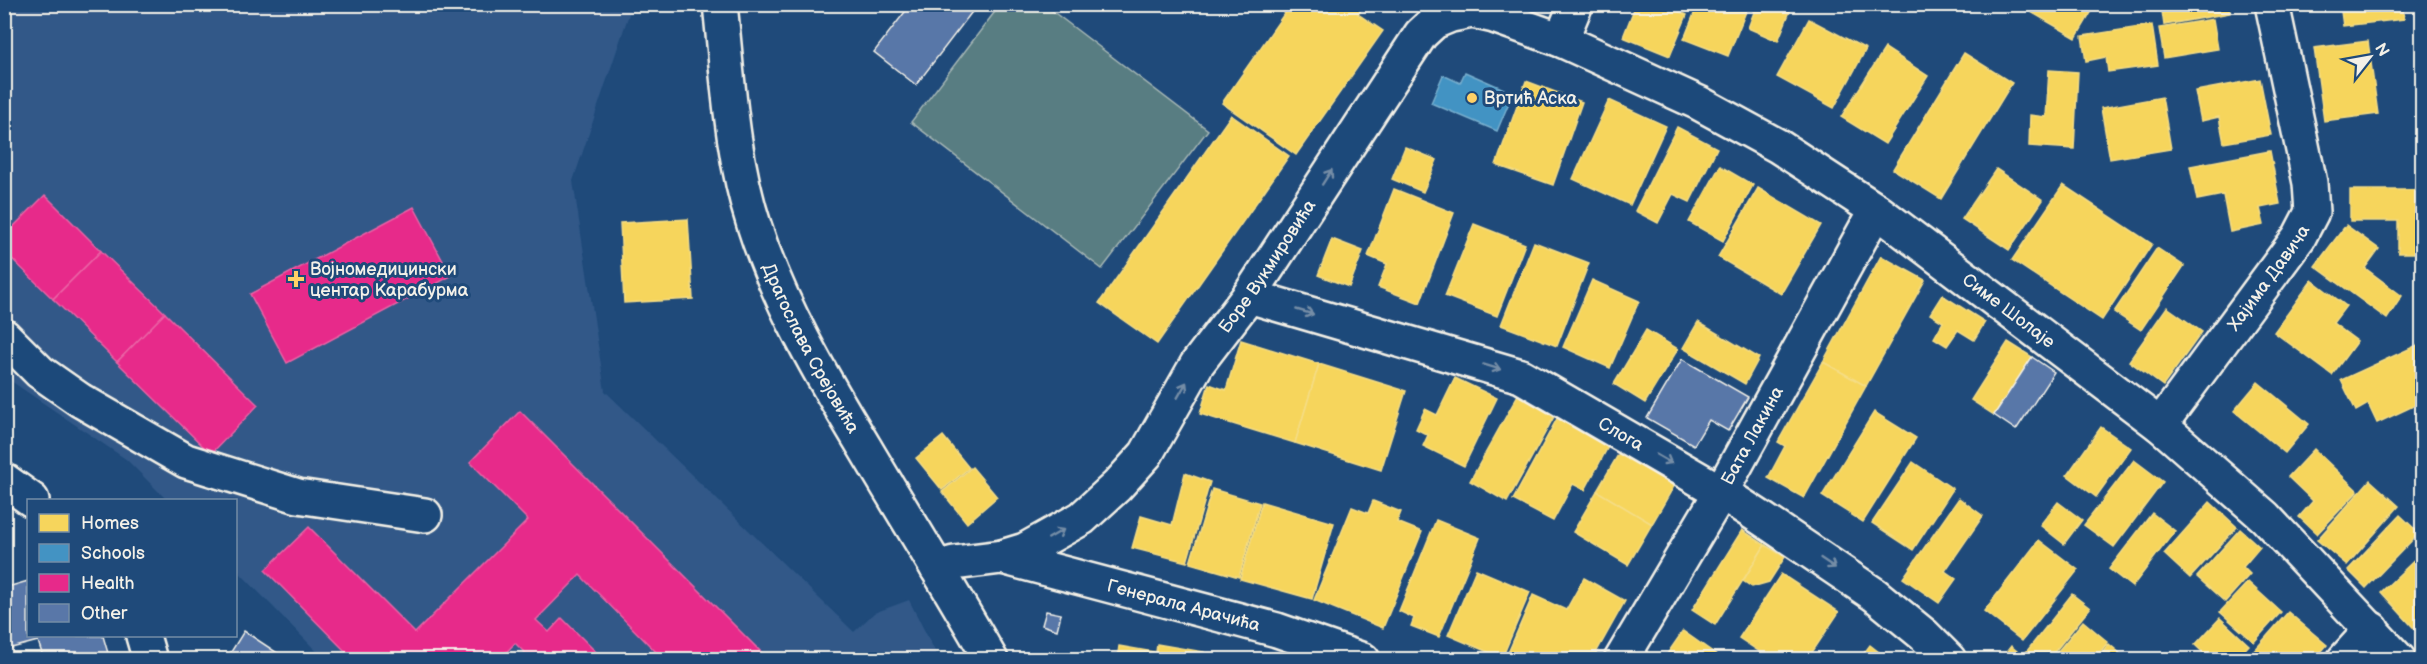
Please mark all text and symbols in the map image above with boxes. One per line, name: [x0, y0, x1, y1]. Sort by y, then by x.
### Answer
north arrow: [2340, 27, 2400, 87]
text: N: [2370, 40, 2393, 60]
place label: Вртић Аска: [1484, 88, 1577, 109]
marker: Вртић Аска: [1465, 91, 1479, 105]
one-way arrow: [1321, 169, 1333, 186]
street label: Боре Вукмировића: [1214, 195, 1320, 337]
street label: Хајима Давича: [2223, 221, 2314, 335]
place label: Војномедицински центар Карабурма: [310, 259, 469, 301]
street label: Драгослава Срејовића: [758, 260, 864, 437]
street label: Симе Шолаје: [1958, 269, 2059, 352]
marker: Војномедицински центар Карабурма: [287, 270, 305, 288]
one-way arrow: [1295, 307, 1314, 318]
one-way arrow: [1482, 362, 1501, 373]
one-way arrow: [1176, 382, 1188, 399]
street label: Бата Лакина: [1717, 382, 1788, 488]
street label: Слога: [1594, 413, 1648, 456]
one-way arrow: [1655, 453, 1672, 465]
legend: [27, 499, 237, 637]
text: Homes: [81, 513, 139, 534]
one-way arrow: [1046, 528, 1064, 539]
text: Schools: [81, 543, 145, 564]
one-way arrow: [1819, 557, 1836, 569]
text: Health: [81, 573, 135, 594]
street label: Генерала Арачића: [1105, 575, 1263, 636]
text: Other: [81, 603, 128, 624]

